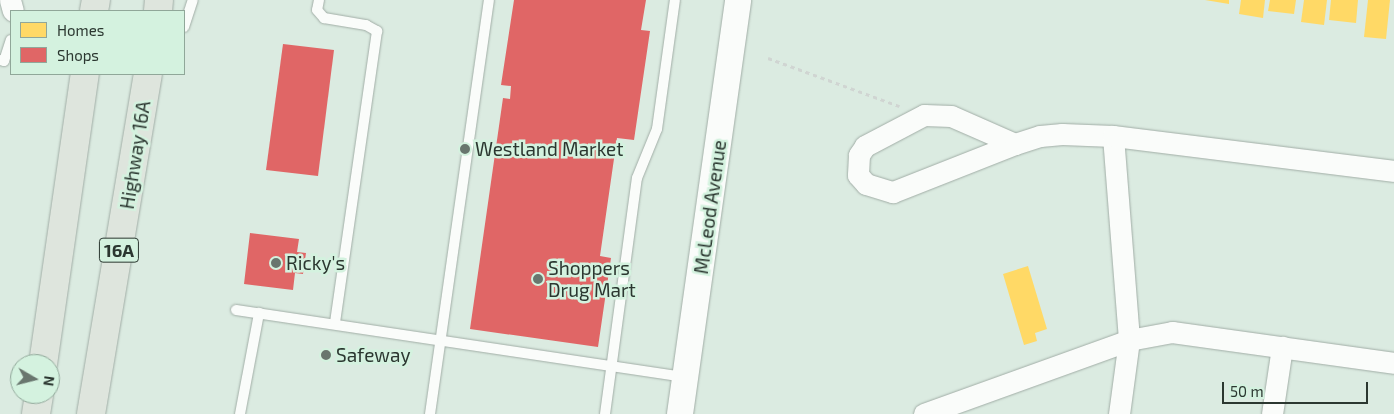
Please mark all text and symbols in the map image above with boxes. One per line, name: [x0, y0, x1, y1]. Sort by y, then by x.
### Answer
legend: [10, 10, 185, 75]
text: Homes: [57, 21, 104, 39]
text: Shops: [57, 46, 99, 64]
street label: Highway 16A: [115, 99, 155, 211]
place label: Westland Market: [475, 138, 624, 160]
street label: McLeod Avenue: [689, 138, 731, 276]
marker: Westland Market: [459, 143, 471, 155]
road number: 16A: [98, 234, 140, 266]
place label: Ricky's: [286, 252, 345, 274]
marker: Ricky's: [270, 257, 282, 269]
place label: Shoppers Drug Mart: [548, 257, 636, 301]
marker: Shoppers Drug Mart: [532, 273, 544, 285]
place label: Safeway: [336, 344, 410, 366]
marker: Safeway: [320, 349, 332, 361]
north arrow: [10, 354, 60, 404]
scale bar: [1224, 372, 1370, 404]
text: N: [40, 375, 58, 387]
text: 50 m: [1230, 382, 1264, 400]

